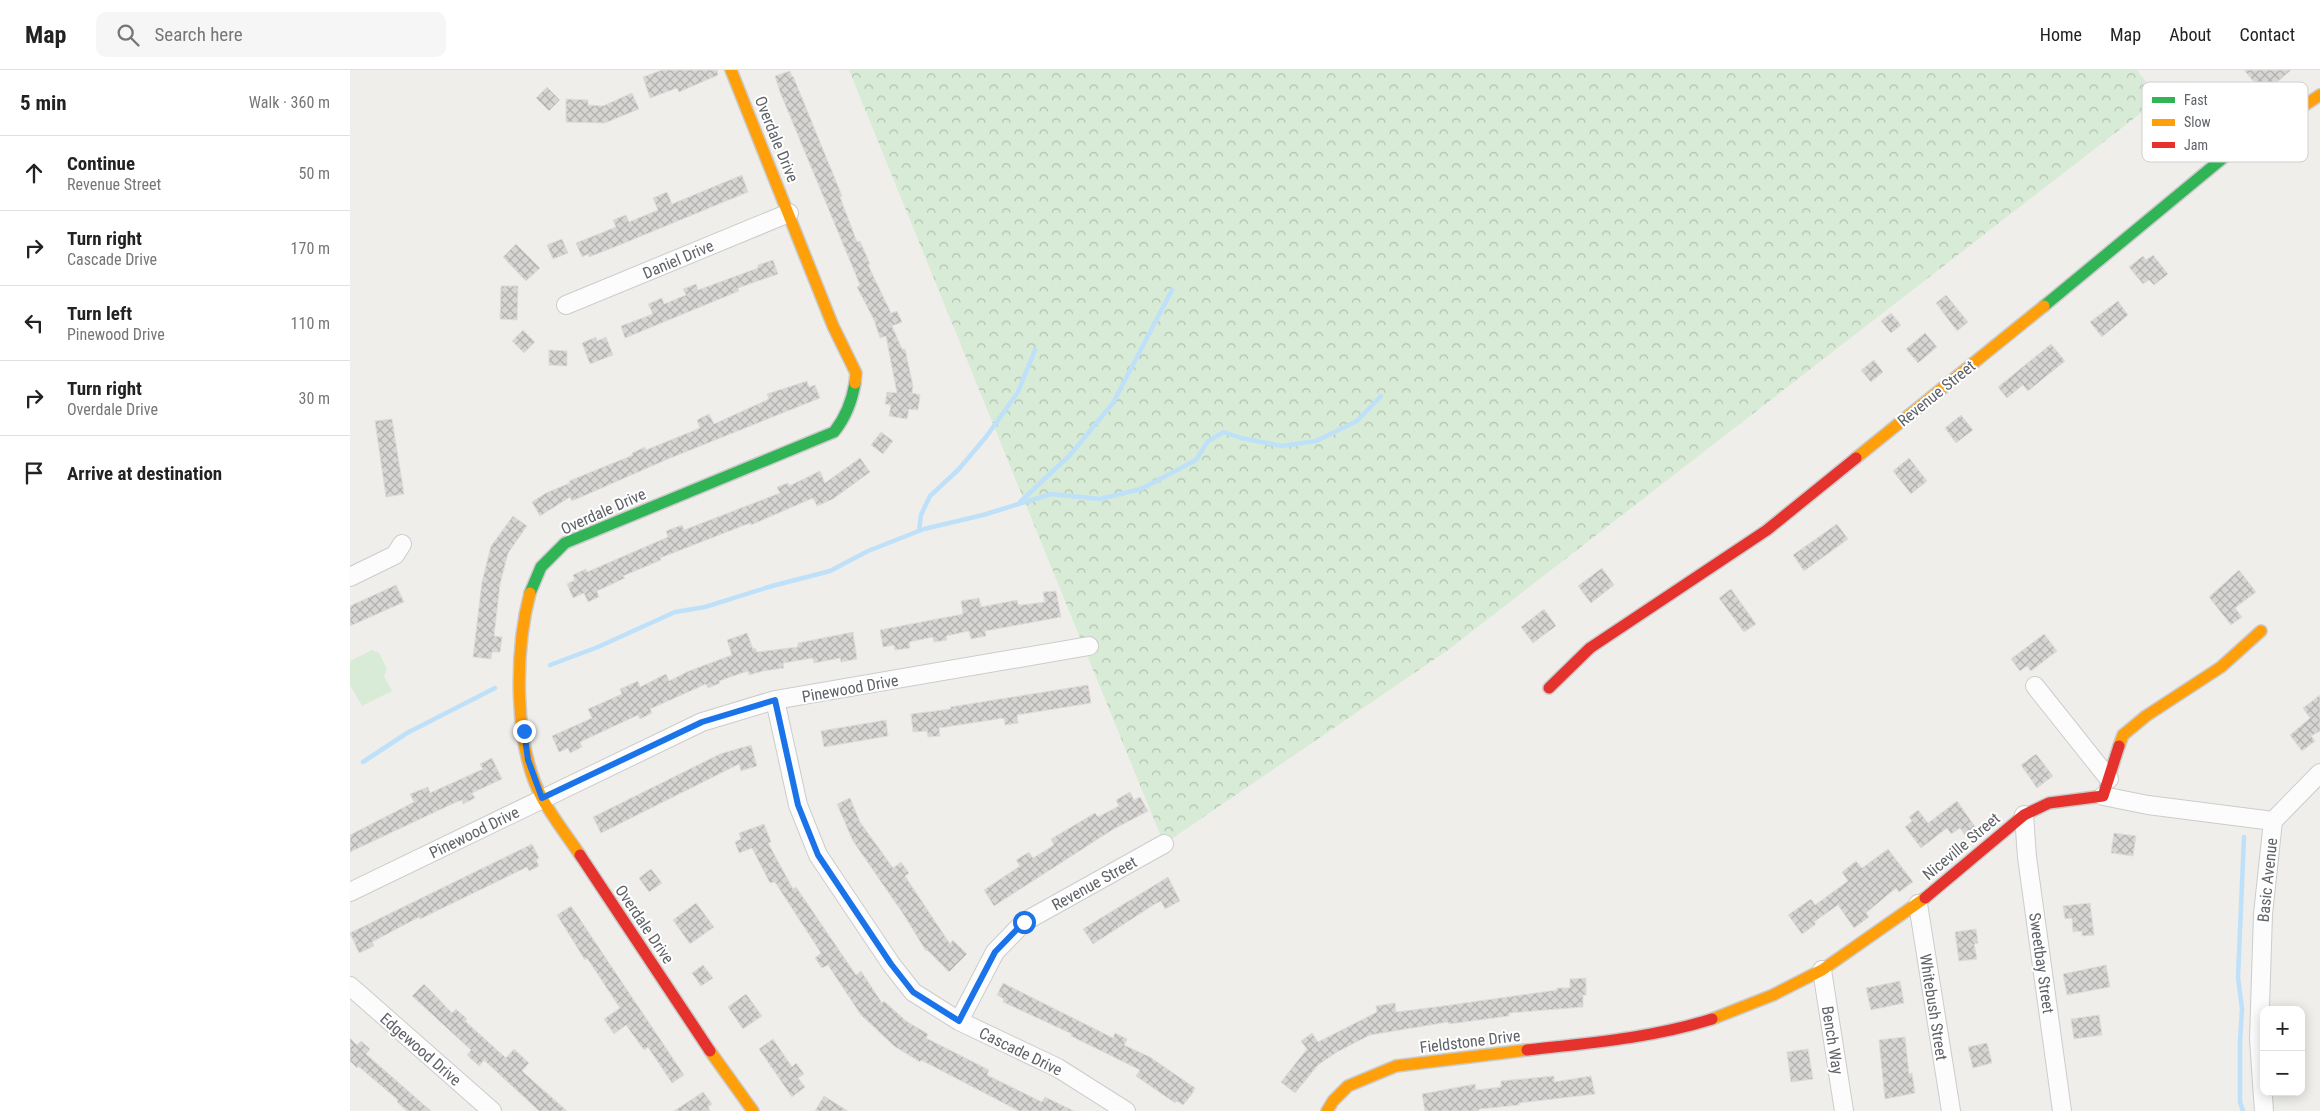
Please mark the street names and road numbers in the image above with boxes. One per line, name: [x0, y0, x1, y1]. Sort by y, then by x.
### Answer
street label: Overdale Drive: [751, 93, 802, 185]
street label: Daniel Drive: [640, 236, 716, 283]
street label: Revenue Street: [1894, 356, 1979, 430]
street label: Overdale Drive: [558, 484, 649, 539]
street label: Pinewood Drive: [800, 671, 900, 706]
street label: Pinewood Drive: [426, 802, 522, 862]
street label: Niceville Street: [1919, 808, 2004, 884]
street label: Basic Avenue: [2254, 837, 2281, 923]
street label: Revenue Street: [1048, 852, 1140, 915]
street label: Overdale Drive: [611, 881, 678, 967]
street label: Sweetbay Street: [2025, 911, 2058, 1015]
street label: Whitebush Street: [1916, 952, 1951, 1062]
street label: Bench Way: [1818, 1005, 1847, 1076]
street label: Edgewood Drive: [376, 1009, 465, 1090]
street label: Cascade Drive: [976, 1023, 1065, 1080]
street label: Fieldstone Drive: [1419, 1026, 1521, 1057]

